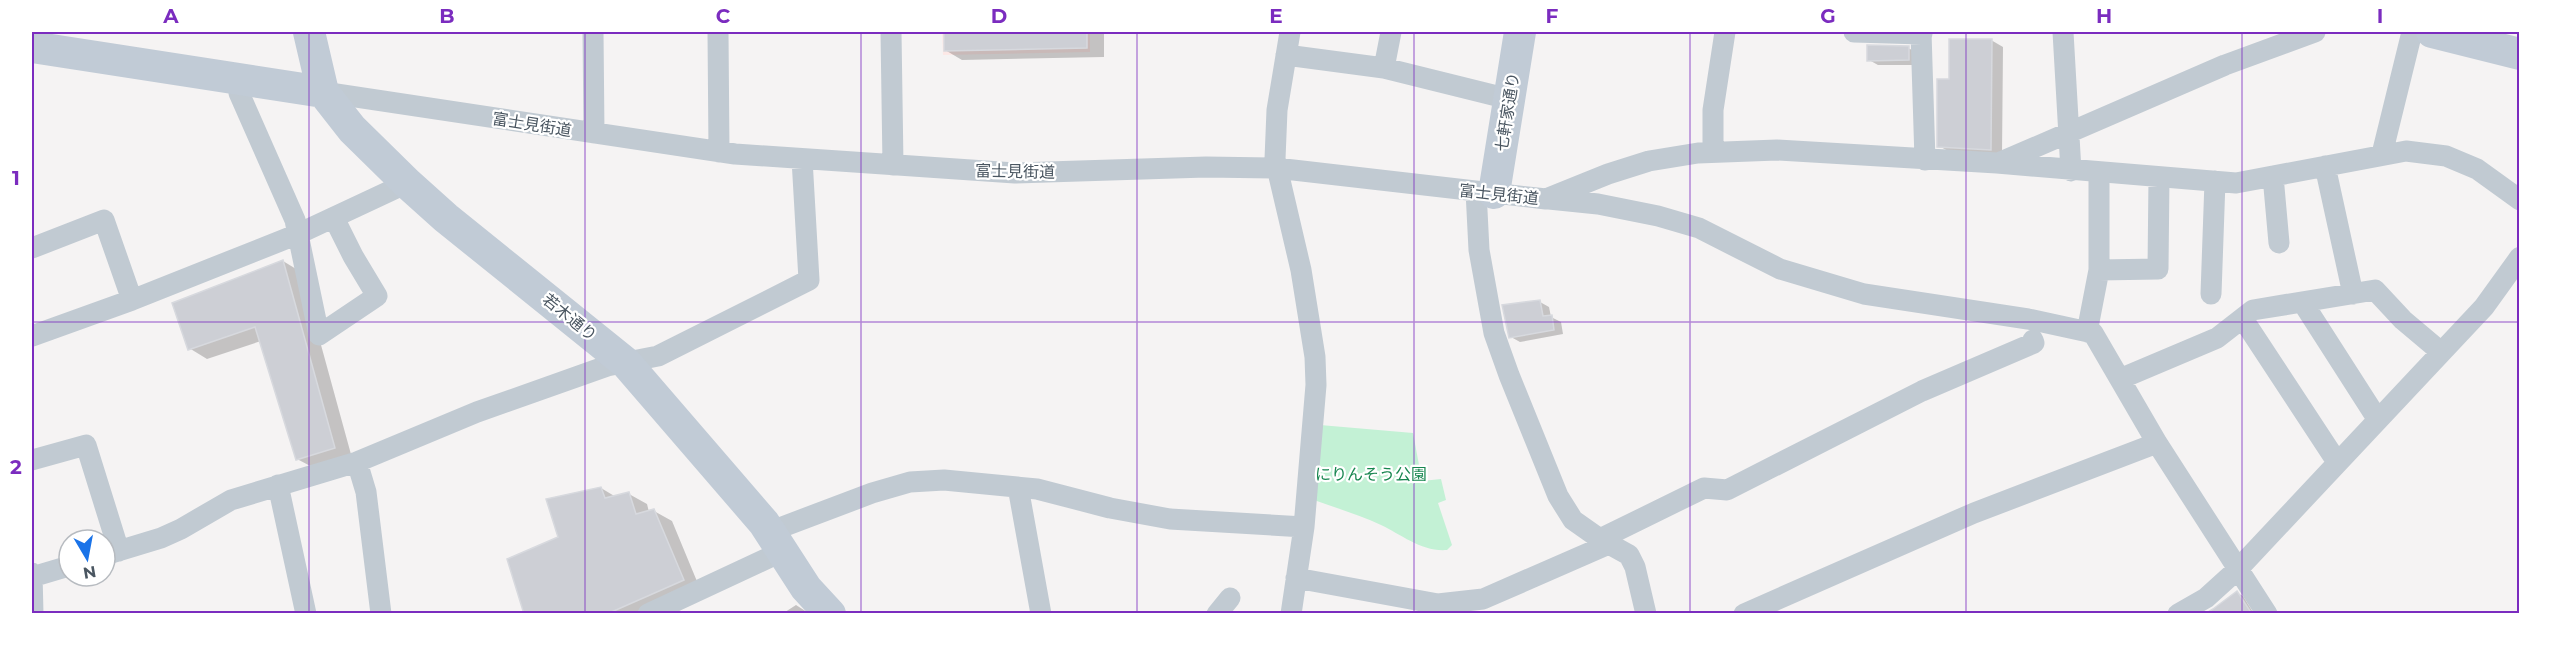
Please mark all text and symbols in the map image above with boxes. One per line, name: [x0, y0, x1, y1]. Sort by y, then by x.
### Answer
text: A: [162, 4, 179, 28]
text: B: [439, 4, 455, 28]
text: C: [716, 4, 731, 28]
text: D: [991, 4, 1007, 28]
text: E: [1269, 4, 1283, 28]
text: F: [1546, 4, 1559, 28]
text: G: [1820, 4, 1836, 28]
text: H: [2096, 4, 2112, 28]
text: I: [2377, 4, 2383, 28]
street label: 七軒家通り: [1492, 71, 1523, 153]
street label: 富士見街道: [491, 109, 573, 140]
street label: 富士見街道: [975, 161, 1055, 182]
text: 1: [12, 166, 20, 190]
street label: 富士見街道: [1458, 181, 1540, 208]
street label: 若木通り: [539, 290, 601, 345]
text: 2: [10, 455, 22, 479]
park label: にりんそう公園: [1315, 465, 1427, 484]
north arrow: [57, 528, 117, 588]
text: N: [81, 562, 98, 583]

